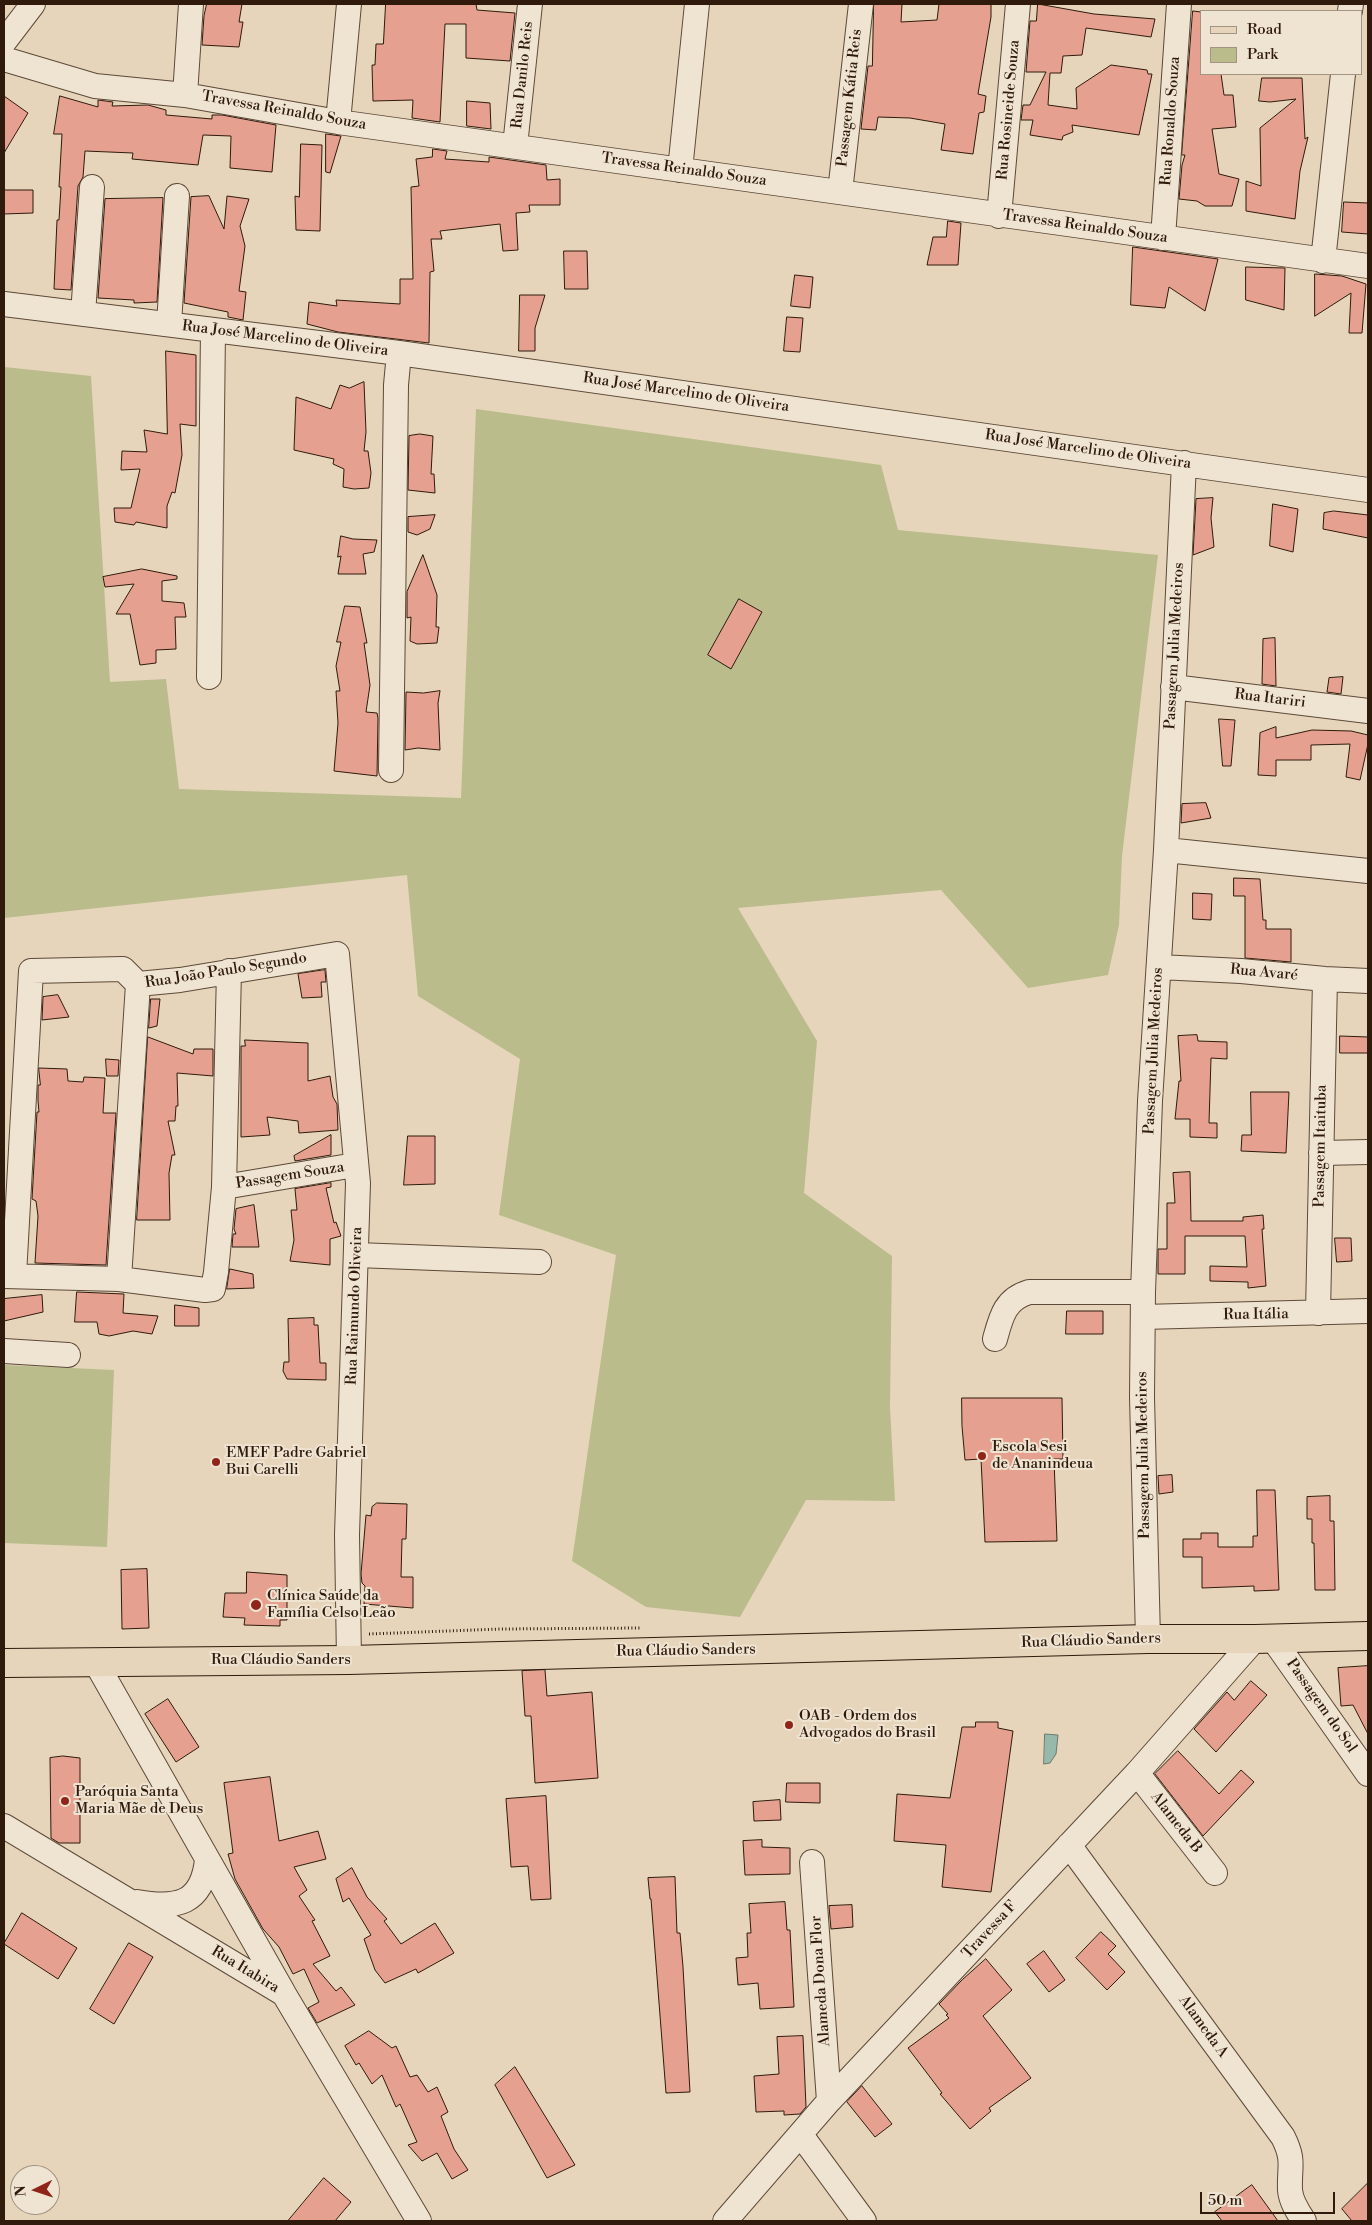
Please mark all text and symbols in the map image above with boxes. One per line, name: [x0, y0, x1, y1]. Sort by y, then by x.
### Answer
legend: [1200, 10, 1362, 75]
street label: Rua Danilo Reis: [508, 20, 538, 130]
text: Road: [1247, 20, 1282, 39]
street label: Passagem Kátia Reis: [834, 28, 866, 168]
street label: Rua Rosineide Souza: [994, 39, 1024, 181]
text: Park: [1247, 45, 1278, 64]
street label: Rua Ronaldo Souza: [1157, 56, 1185, 186]
street label: Travessa Reinaldo Souza: [200, 88, 368, 134]
street label: Travessa Reinaldo Souza: [600, 149, 768, 191]
street label: Travessa Reinaldo Souza: [1001, 206, 1169, 248]
street label: Rua José Marcelino de Oliveira: [181, 317, 389, 361]
street label: Rua José Marcelino de Oliveira: [582, 370, 790, 416]
street label: Rua José Marcelino de Oliveira: [984, 427, 1192, 473]
street label: Passagem Julia Medeiros: [1162, 562, 1188, 730]
street label: Rua Itariri: [1233, 686, 1307, 712]
street label: Rua João Paulo Segundo: [144, 949, 308, 993]
street label: Rua Avaré: [1229, 961, 1299, 985]
street label: Passagem Julia Medeiros: [1141, 967, 1167, 1135]
street label: Passagem Itaituba: [1311, 1084, 1331, 1208]
street label: Passagem Souza: [234, 1159, 346, 1193]
street label: Rua Raimundo Oliveira: [343, 1227, 367, 1385]
street label: Rua Itália: [1223, 1305, 1289, 1325]
street label: Passagem Julia Medeiros: [1134, 1371, 1154, 1539]
place label: Escola Sesi de Ananindeua: [992, 1438, 1093, 1473]
place label: EMEF Padre Gabriel Bui Carelli: [226, 1444, 367, 1479]
marker: Escola Sesi de Ananindeua: [976, 1450, 988, 1462]
marker: EMEF Padre Gabriel Bui Carelli: [210, 1456, 222, 1468]
place label: Clínica Saúde da Família Celso Leão: [267, 1587, 396, 1622]
marker: Clínica Saúde da Família Celso Leão: [249, 1598, 263, 1612]
street label: Rua Cláudio Sanders: [1021, 1630, 1161, 1652]
street label: Rua Cláudio Sanders: [616, 1641, 756, 1661]
street label: Rua Cláudio Sanders: [211, 1651, 351, 1669]
street label: Passagem do Sol: [1282, 1655, 1360, 1757]
place label: OAB - Ordem dos Advogados do Brasil: [799, 1707, 936, 1742]
marker: OAB - Ordem dos Advogados do Brasil: [783, 1719, 795, 1731]
place label: Paróquia Santa Maria Mãe de Deus: [75, 1783, 203, 1818]
street label: Alameda B: [1147, 1789, 1205, 1857]
marker: Paróquia Santa Maria Mãe de Deus: [59, 1795, 71, 1807]
street label: Travessa F: [959, 1897, 1021, 1963]
street label: Alameda Dona Flor: [807, 1915, 835, 2047]
street label: Rua Itabira: [208, 1943, 282, 1997]
street label: Alameda A: [1174, 1992, 1232, 2062]
north arrow: [10, 2165, 60, 2215]
scale bar: [1202, 2182, 1337, 2214]
text: N: [12, 2185, 30, 2197]
text: 50 m: [1208, 2191, 1242, 2210]

